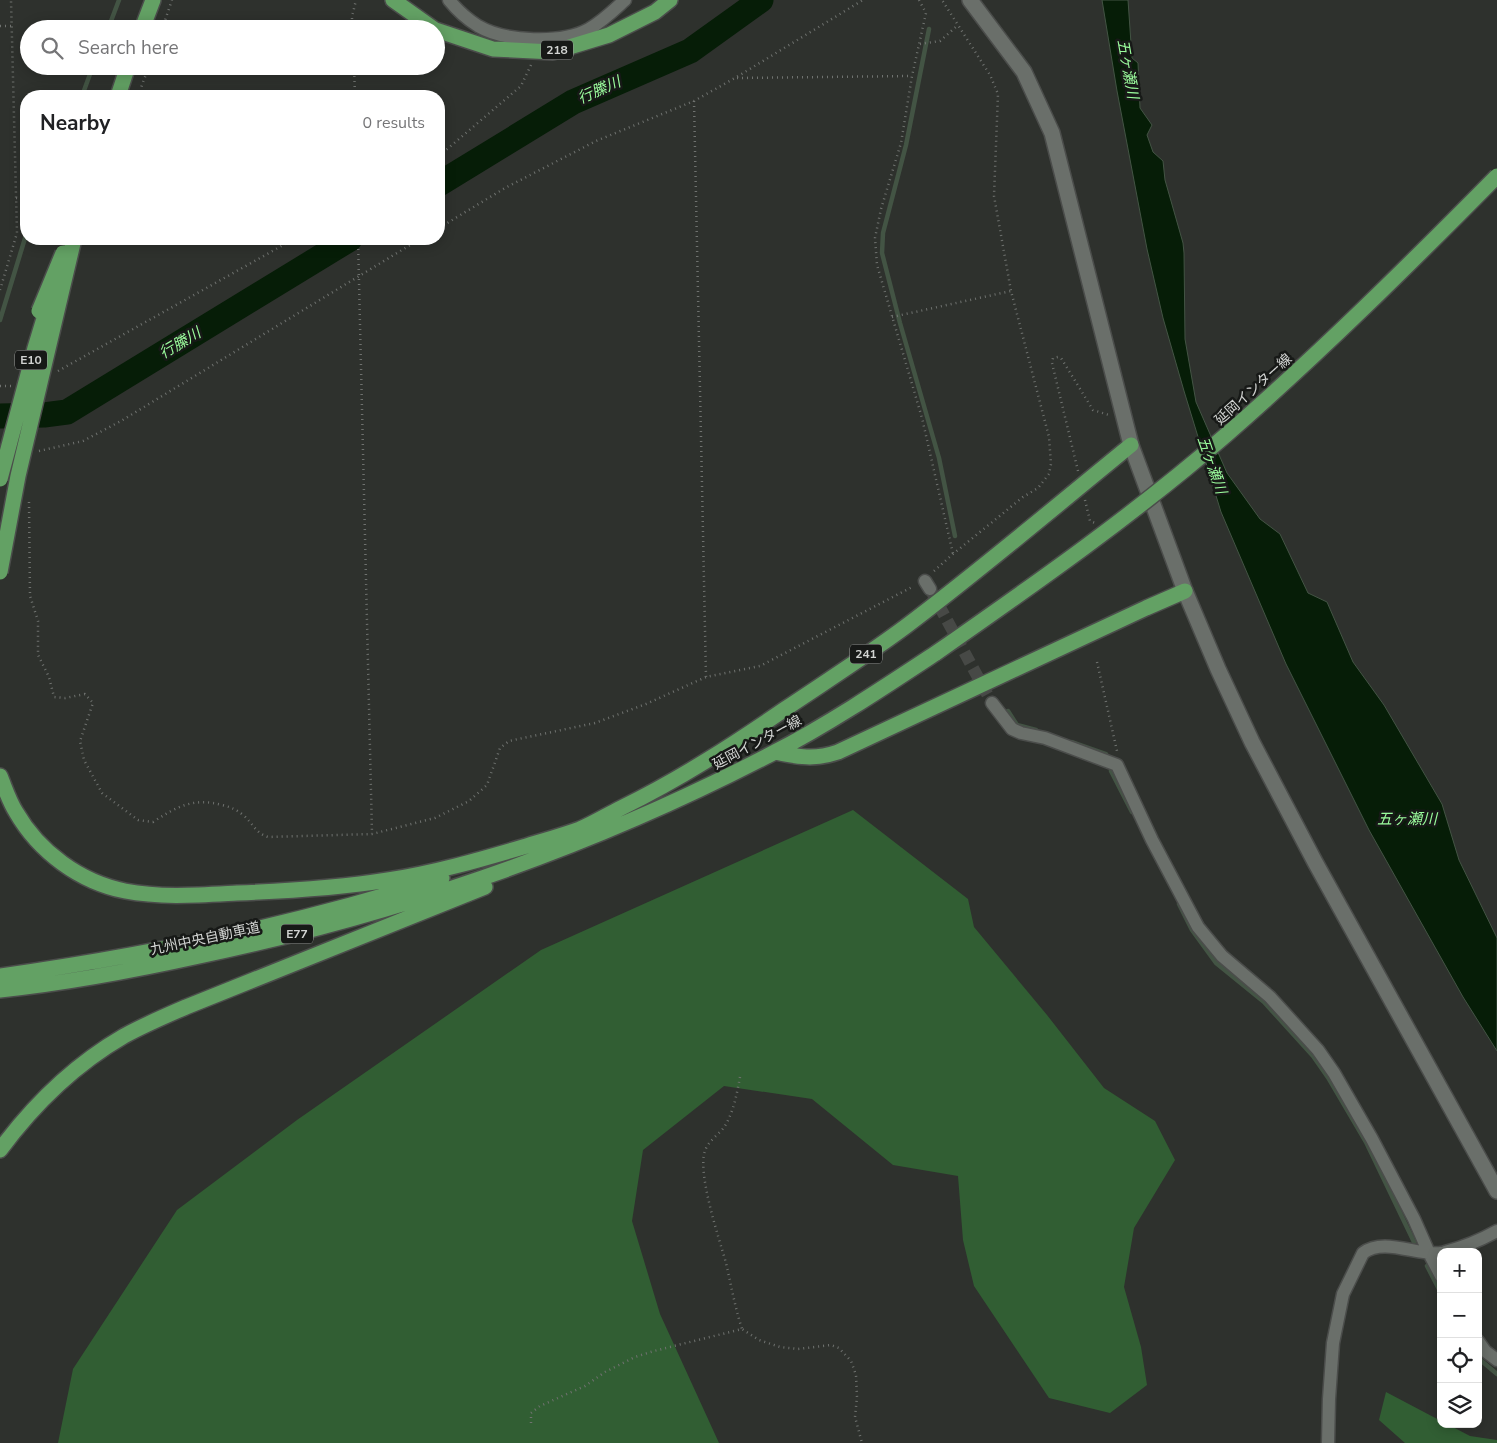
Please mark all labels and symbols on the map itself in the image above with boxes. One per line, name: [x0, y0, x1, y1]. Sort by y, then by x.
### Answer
water label: 五ヶ瀬川: [1113, 38, 1143, 102]
road number: 218: [541, 40, 573, 60]
water label: 行縢川: [574, 71, 625, 108]
water label: 行縢川: [156, 322, 206, 363]
road number: E10: [15, 350, 47, 370]
street label: 延岡インター線: [1211, 350, 1296, 429]
water label: 五ヶ瀬川: [1193, 433, 1232, 499]
road number: 241: [850, 644, 882, 664]
street label: 延岡インター線: [710, 711, 805, 774]
water label: 五ヶ瀬川: [1377, 809, 1439, 829]
street label: 九州中央自動車道: [148, 918, 262, 959]
road number: E77: [281, 924, 313, 944]

